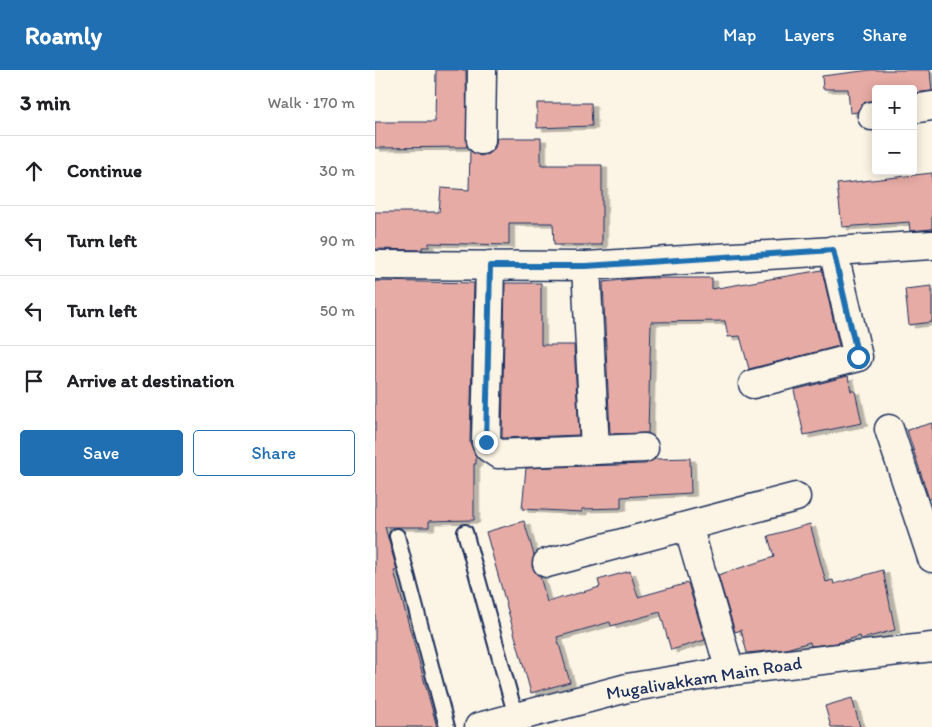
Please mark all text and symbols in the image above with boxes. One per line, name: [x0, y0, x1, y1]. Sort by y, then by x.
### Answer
text: Roamly: [25, 21, 102, 50]
text: Map: [723, 24, 756, 46]
text: Layers: [784, 24, 834, 46]
text: Share: [862, 24, 907, 46]
map controls: [872, 85, 917, 175]
button: +: [872, 85, 917, 130]
text: 3 min: [20, 90, 70, 115]
text: Walk · 170 m: [268, 93, 355, 112]
button: −: [872, 130, 917, 175]
icon: ahead: [20, 157, 48, 185]
text: Continue: [67, 159, 142, 182]
text: 30 m: [319, 161, 355, 180]
icon: left: [20, 227, 48, 255]
text: Turn left: [67, 229, 137, 252]
text: 90 m: [320, 231, 355, 250]
icon: left: [20, 297, 48, 325]
text: Turn left: [67, 299, 137, 322]
text: 50 m: [320, 301, 355, 320]
route start: [847, 346, 870, 369]
icon: arrive: [20, 367, 48, 395]
text: Arrive at destination: [67, 369, 234, 392]
button: Save: [20, 430, 183, 476]
button: Share: [193, 430, 355, 476]
route end: [475, 431, 498, 454]
street label: Mugalivakkam Main Road: [605, 652, 804, 704]

